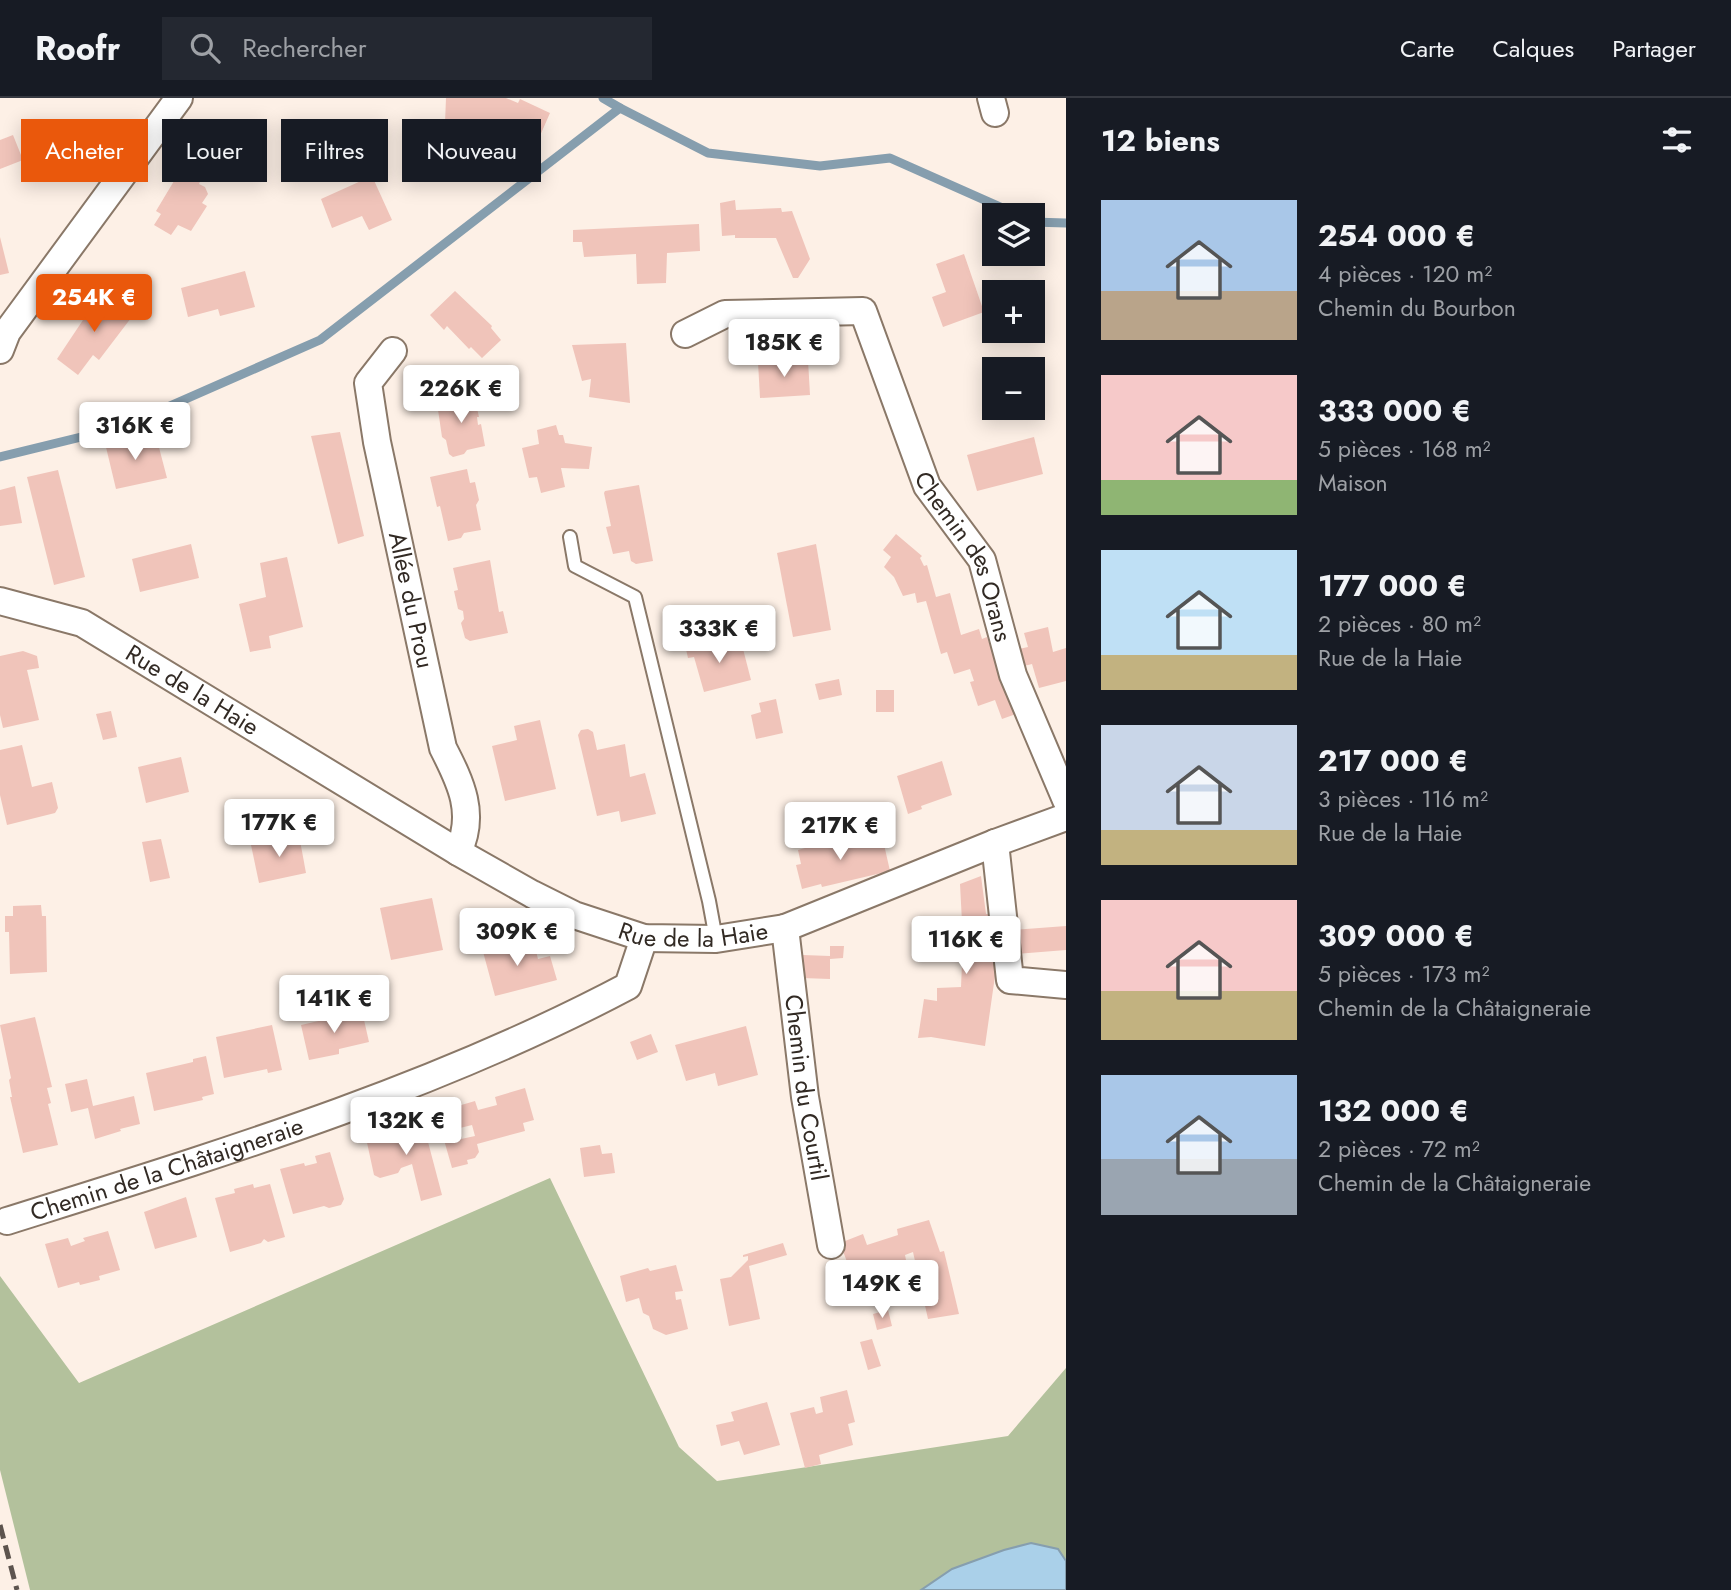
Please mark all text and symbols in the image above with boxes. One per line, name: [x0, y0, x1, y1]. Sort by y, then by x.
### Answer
search box: [162, 17, 652, 80]
text: Roofr: [35, 25, 120, 72]
icon: search: [186, 29, 224, 67]
text: Rechercher: [242, 29, 367, 67]
text: Carte: [1400, 31, 1454, 66]
text: Calques: [1492, 31, 1574, 66]
text: Partager: [1612, 31, 1696, 66]
chip: Acheter: [21, 119, 148, 182]
chip: Louer: [162, 119, 267, 182]
chip: Filtres: [281, 119, 388, 182]
chip: Nouveau: [402, 119, 541, 182]
text: 12 biens: [1101, 119, 1220, 162]
icon: filters: [1658, 121, 1696, 159]
map controls: [982, 203, 1045, 420]
button: layers: [982, 203, 1045, 266]
text: 254 000 €: [1318, 214, 1475, 257]
icon: home: [1157, 228, 1241, 312]
text: 4 pièces · 120 m²: [1318, 257, 1492, 291]
pin: 254K €: [37, 274, 151, 334]
text: 254K €: [52, 280, 136, 314]
button: +: [982, 280, 1045, 343]
text: Chemin du Bourbon: [1318, 291, 1516, 325]
pin: 185K €: [727, 320, 841, 379]
text: 185K €: [744, 325, 824, 359]
button: −: [982, 357, 1045, 420]
pin: 226K €: [404, 366, 518, 425]
text: 226K €: [419, 371, 503, 405]
text: 333 000 €: [1318, 389, 1471, 432]
pin: 316K €: [78, 402, 192, 462]
icon: home: [1157, 403, 1241, 487]
text: 316K €: [95, 408, 175, 442]
text: 5 pièces · 168 m²: [1318, 432, 1491, 466]
street label: Chemin des Orans: [906, 466, 1021, 645]
text: Maison: [1318, 466, 1388, 500]
street label: Allée du Prou: [380, 529, 443, 671]
text: 177 000 €: [1318, 564, 1467, 607]
icon: home: [1157, 578, 1241, 662]
pin: 333K €: [662, 606, 776, 665]
text: 2 pièces · 80 m²: [1318, 607, 1481, 641]
text: 333K €: [679, 611, 759, 645]
street label: Rue de la Haie: [119, 636, 266, 744]
text: Rue de la Haie: [1318, 641, 1462, 675]
text: 217 000 €: [1318, 739, 1468, 782]
icon: home: [1157, 753, 1241, 837]
text: 3 pièces · 116 m²: [1318, 782, 1488, 816]
pin: 177K €: [222, 800, 336, 859]
pin: 217K €: [783, 802, 897, 862]
text: 177K €: [240, 805, 318, 839]
text: 217K €: [801, 808, 879, 842]
text: Rue de la Haie: [1318, 816, 1462, 850]
pin: 309K €: [460, 908, 574, 968]
street label: Rue de la Haie: [614, 913, 770, 956]
text: 309K €: [476, 914, 558, 948]
text: 309 000 €: [1318, 914, 1474, 957]
pin: 116K €: [909, 916, 1023, 976]
text: 116K €: [928, 922, 1004, 956]
icon: home: [1157, 928, 1241, 1012]
text: 5 pièces · 173 m²: [1318, 957, 1489, 991]
pin: 141K €: [277, 976, 391, 1035]
text: 141K €: [295, 981, 373, 1015]
text: Chemin de la Châtaigneraie: [1318, 991, 1591, 1025]
street label: Chemin du Courtil: [776, 993, 837, 1183]
text: 132 000 €: [1318, 1089, 1469, 1132]
pin: 132K €: [349, 1098, 463, 1157]
text: 132K €: [366, 1103, 446, 1137]
icon: home: [1157, 1103, 1241, 1187]
street label: Chemin de la Châtaigneraie: [26, 1108, 308, 1230]
text: 2 pièces · 72 m²: [1318, 1132, 1480, 1166]
text: Chemin de la Châtaigneraie: [1318, 1166, 1591, 1200]
pin: 149K €: [825, 1260, 939, 1320]
text: 149K €: [841, 1266, 923, 1300]

